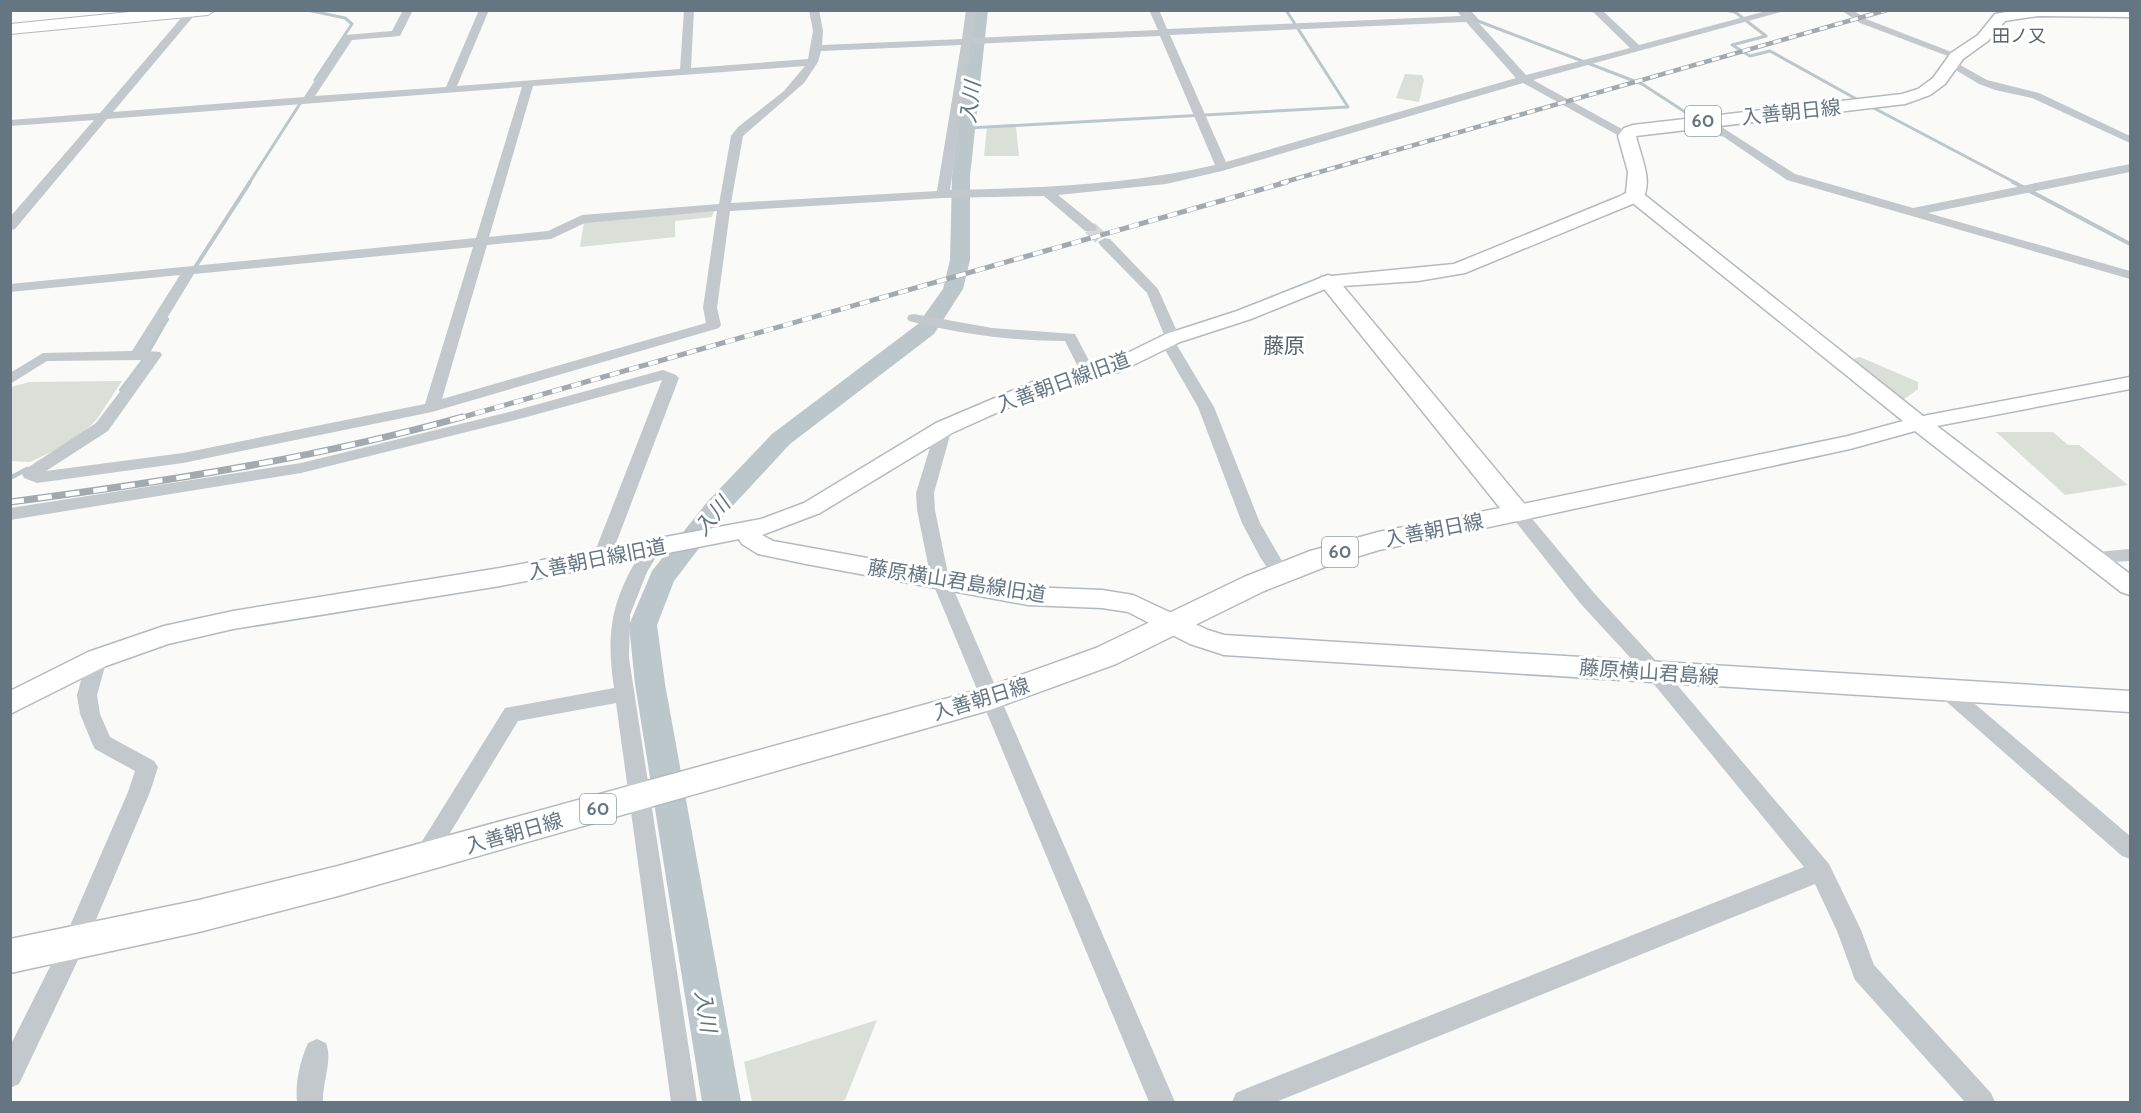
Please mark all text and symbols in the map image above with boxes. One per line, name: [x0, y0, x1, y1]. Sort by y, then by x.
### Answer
district label: 田ノ又: [1992, 25, 2046, 47]
water label: 入川: [955, 78, 985, 124]
street label: 入善朝日線: [1740, 95, 1842, 129]
road number: 60: [1685, 106, 1721, 136]
district label: 藤原: [1263, 333, 1305, 358]
street label: 入善朝日線旧道: [993, 347, 1133, 417]
water label: 入川: [689, 490, 736, 540]
street label: 入善朝日線: [1383, 509, 1485, 551]
street label: 入善朝日線旧道: [526, 534, 668, 584]
road number: 60: [1322, 537, 1358, 567]
street label: 藤原横山君島線旧道: [866, 555, 1048, 607]
street label: 藤原横山君島線: [1578, 655, 1720, 689]
street label: 入善朝日線: [930, 673, 1032, 725]
road number: 60: [580, 794, 616, 824]
street label: 入善朝日線: [463, 808, 565, 858]
water label: 入川: [690, 988, 722, 1036]

